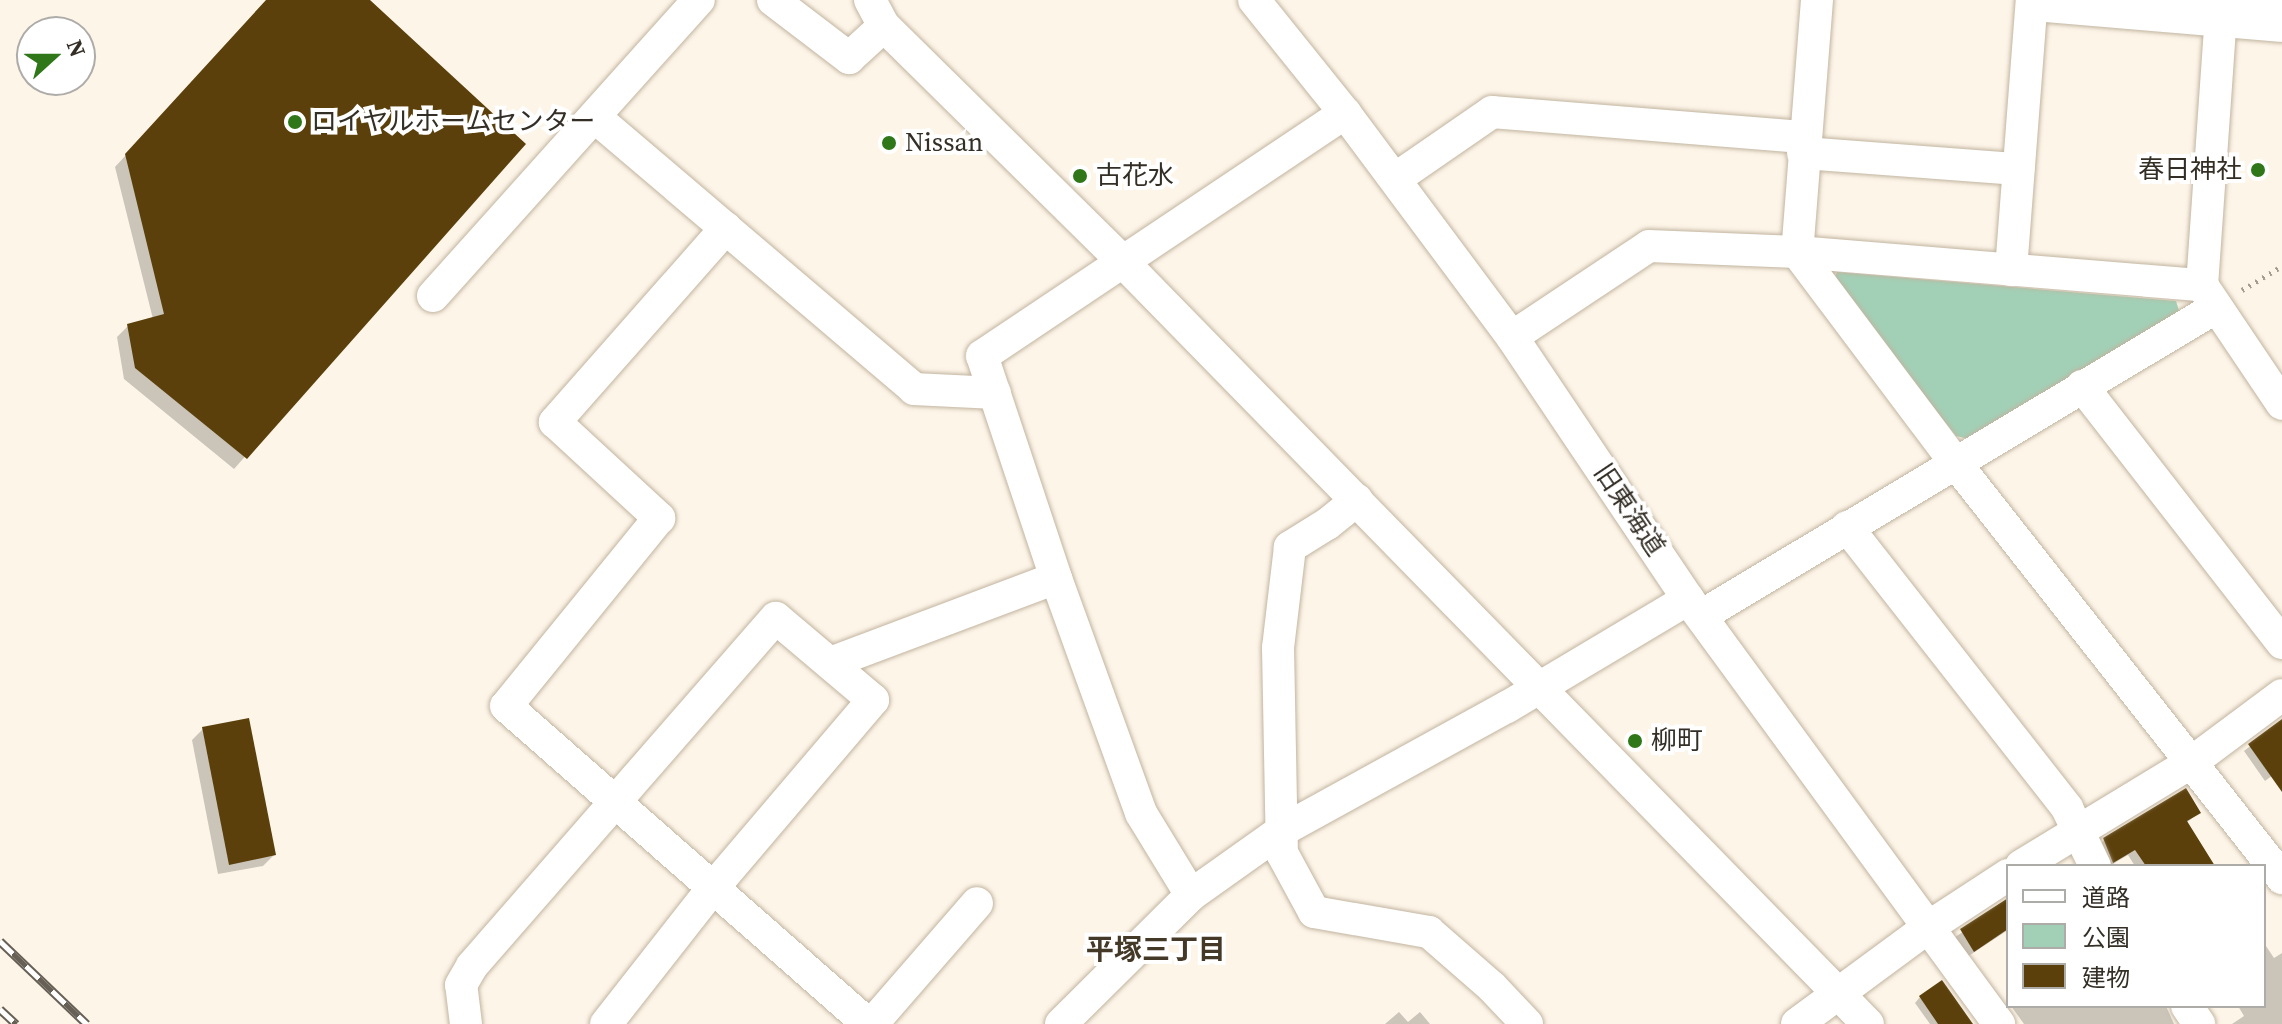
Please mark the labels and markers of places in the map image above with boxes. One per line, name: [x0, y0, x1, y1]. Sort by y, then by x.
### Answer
place label: ロイヤルホームセンター: [311, 106, 597, 138]
marker: ロイヤルホームセンター: [286, 113, 304, 131]
place label: Nissan: [905, 127, 983, 159]
marker: Nissan: [880, 134, 898, 152]
place label: 春日神社: [2138, 154, 2242, 186]
place label: 古花水: [1096, 160, 1174, 192]
marker: 春日神社: [2249, 161, 2267, 179]
marker: 古花水: [1071, 167, 1089, 185]
place label: 柳町: [1651, 725, 1703, 757]
marker: 柳町: [1626, 732, 1644, 750]

